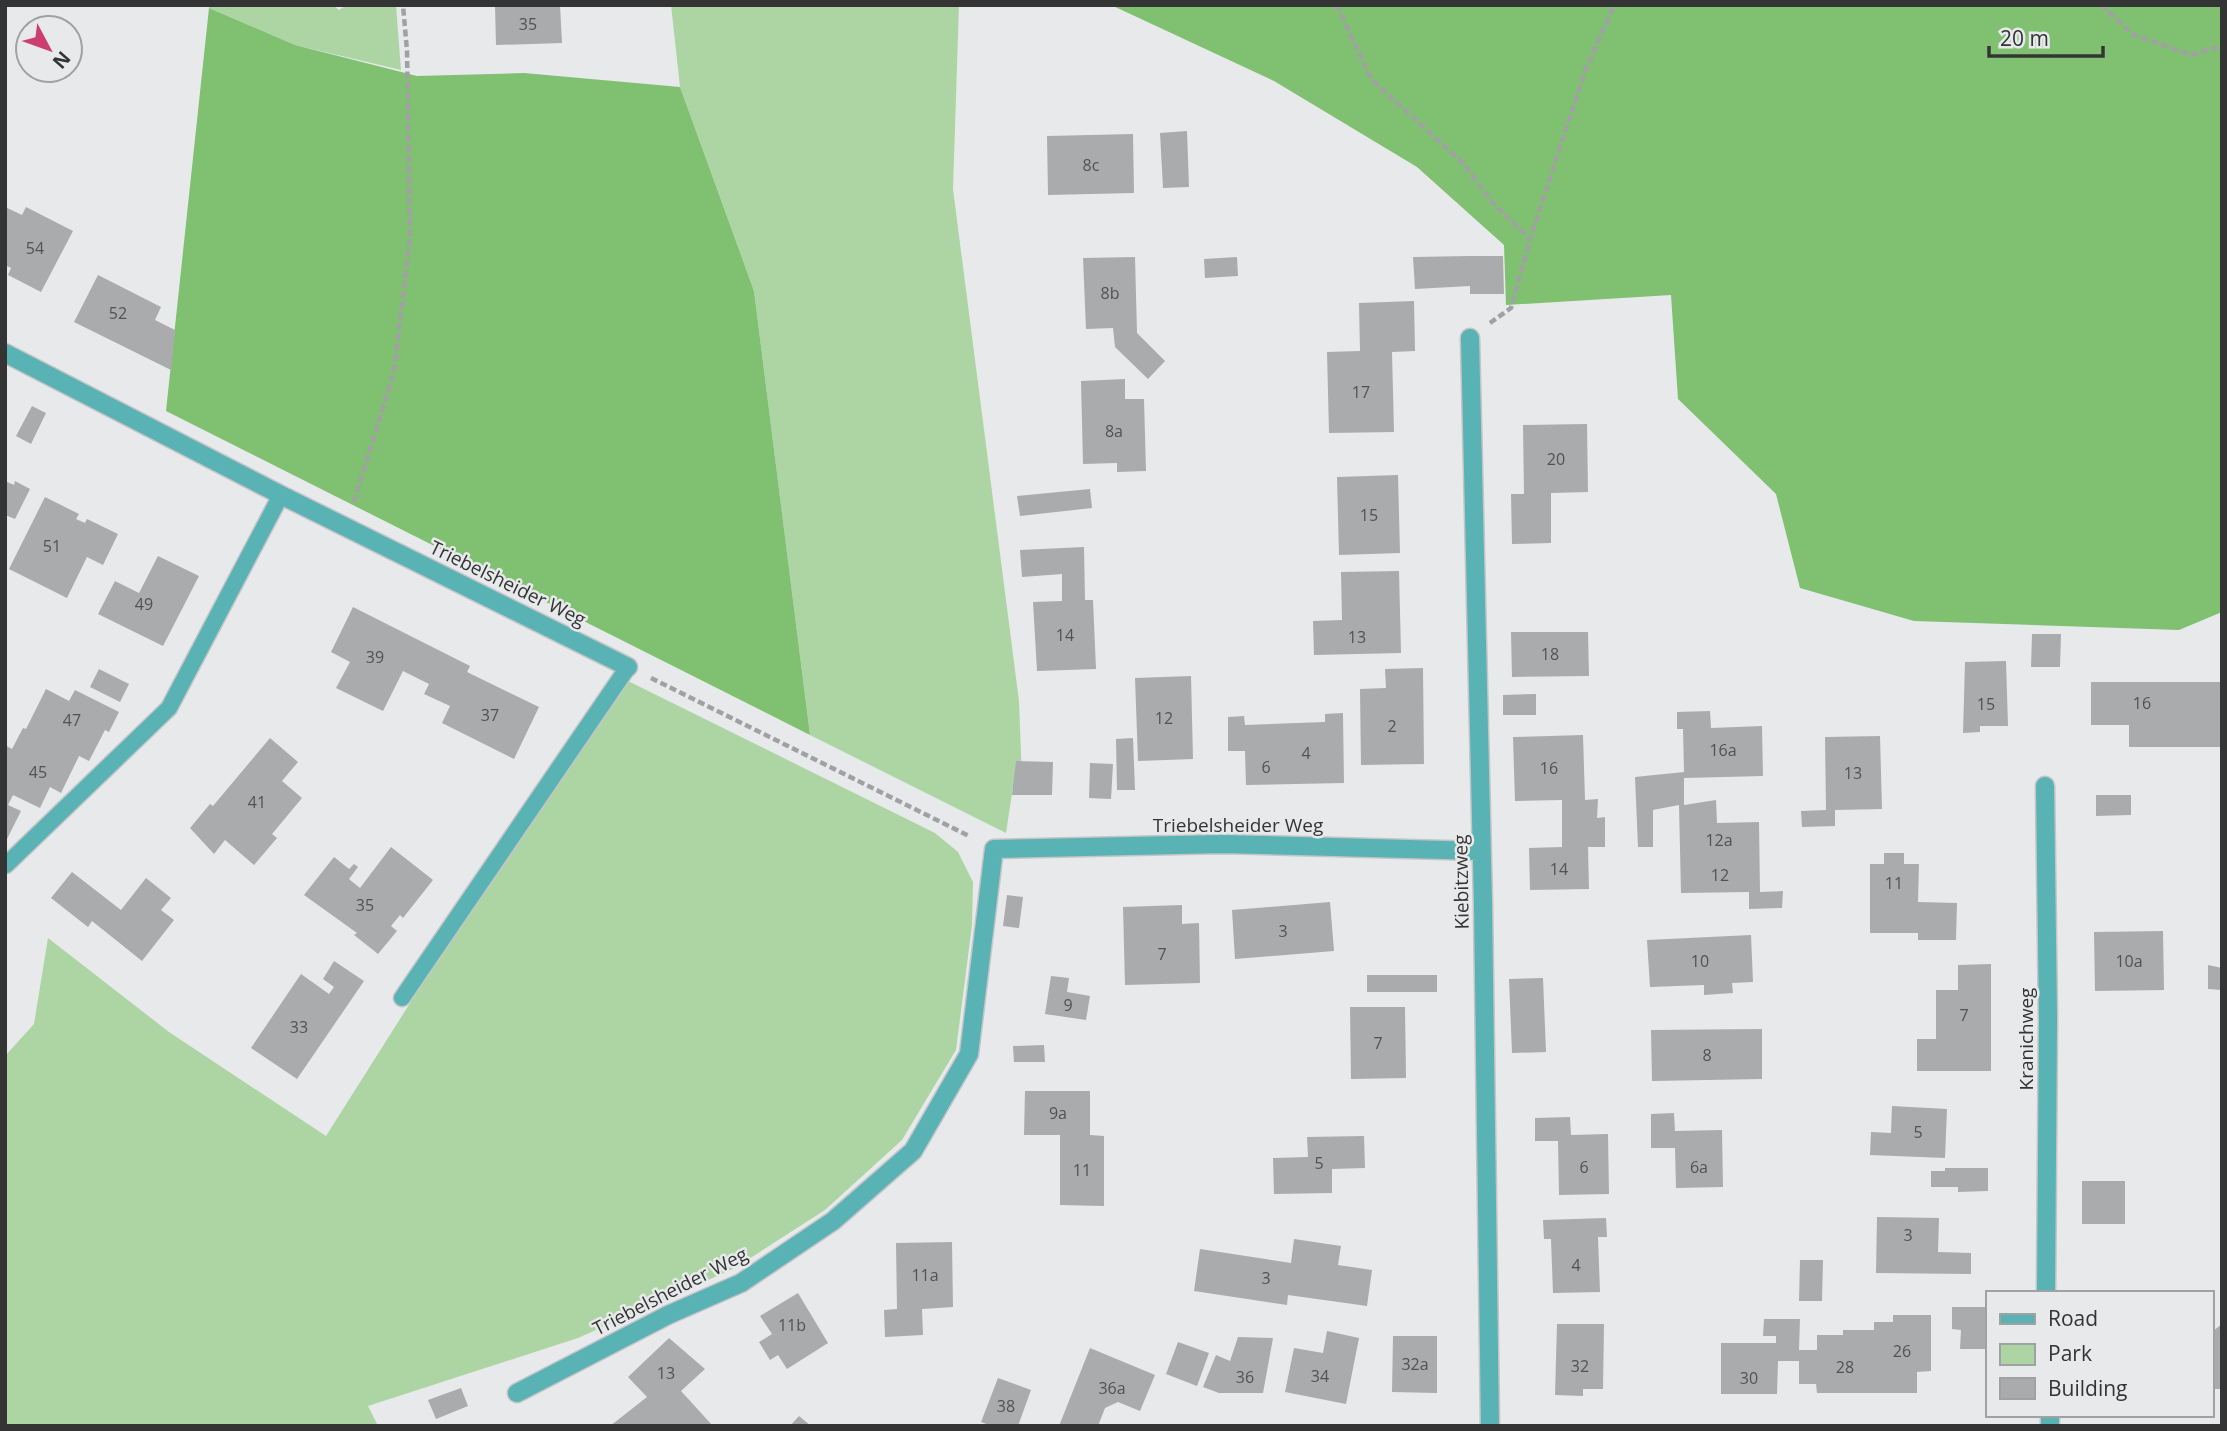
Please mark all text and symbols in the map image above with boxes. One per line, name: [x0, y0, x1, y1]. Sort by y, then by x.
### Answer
house number: 35: [519, 13, 537, 35]
north arrow: [14, 14, 84, 84]
scale bar: [1989, 14, 2103, 58]
text: 20 m: [2000, 24, 2049, 52]
text: N: [47, 46, 77, 75]
house number: 8c: [1083, 154, 1100, 176]
house number: 54: [26, 237, 44, 259]
house number: 8b: [1101, 282, 1119, 304]
house number: 52: [109, 302, 127, 324]
house number: 17: [1352, 381, 1370, 403]
house number: 8a: [1105, 420, 1123, 442]
house number: 20: [1547, 448, 1565, 470]
house number: 15: [1360, 504, 1378, 526]
street label: Triebelsheider Weg: [426, 534, 590, 632]
house number: 51: [43, 535, 61, 557]
house number: 49: [135, 593, 153, 615]
house number: 14: [1056, 624, 1074, 646]
house number: 13: [1348, 626, 1366, 648]
house number: 18: [1541, 643, 1559, 665]
house number: 39: [366, 646, 384, 668]
house number: 16: [2133, 692, 2151, 714]
house number: 15: [1977, 693, 1995, 715]
house number: 37: [481, 704, 499, 726]
house number: 12: [1155, 707, 1173, 729]
house number: 47: [63, 709, 81, 731]
house number: 2: [1387, 715, 1397, 737]
house number: 16a: [1709, 739, 1737, 761]
house number: 4: [1301, 742, 1311, 764]
house number: 6: [1261, 756, 1271, 778]
house number: 16: [1540, 757, 1558, 779]
house number: 45: [29, 761, 47, 783]
house number: 13: [1844, 762, 1862, 784]
house number: 41: [248, 791, 266, 813]
street label: Triebelsheider Weg: [1153, 812, 1323, 838]
house number: 12a: [1705, 829, 1733, 851]
street label: Kiebitzweg: [1447, 834, 1475, 930]
house number: 14: [1550, 858, 1568, 880]
house number: 12: [1711, 864, 1729, 886]
house number: 11: [1885, 872, 1903, 894]
house number: 35: [356, 894, 374, 916]
house number: 3: [1278, 920, 1288, 942]
house number: 7: [1157, 943, 1167, 965]
house number: 10: [1691, 950, 1709, 972]
house number: 10a: [2115, 950, 2143, 972]
street label: Kranichweg: [2013, 988, 2039, 1090]
house number: 9: [1063, 994, 1073, 1016]
house number: 7: [1959, 1004, 1969, 1026]
house number: 33: [290, 1016, 308, 1038]
house number: 7: [1373, 1032, 1383, 1054]
house number: 8: [1702, 1044, 1712, 1066]
house number: 9a: [1049, 1102, 1067, 1124]
house number: 5: [1913, 1121, 1923, 1143]
house number: 5: [1314, 1152, 1324, 1174]
house number: 6: [1579, 1156, 1589, 1178]
house number: 6a: [1690, 1156, 1708, 1178]
house number: 11: [1073, 1159, 1091, 1181]
house number: 3: [1903, 1224, 1913, 1246]
street label: Triebelsheider Weg: [588, 1241, 752, 1341]
house number: 4: [1571, 1254, 1581, 1276]
house number: 11a: [911, 1264, 939, 1286]
house number: 3: [1261, 1267, 1271, 1289]
legend: [1986, 1291, 2213, 1417]
text: Road: [2048, 1304, 2098, 1332]
house number: 11b: [778, 1314, 806, 1336]
text: Park: [2048, 1339, 2092, 1367]
house number: 26: [1893, 1340, 1911, 1362]
house number: 32a: [1401, 1353, 1429, 1375]
house number: 32: [1571, 1355, 1589, 1377]
house number: 28: [1836, 1356, 1854, 1378]
house number: 13: [657, 1362, 675, 1384]
house number: 34: [1311, 1365, 1329, 1387]
house number: 36: [1236, 1366, 1254, 1388]
house number: 30: [1740, 1367, 1758, 1389]
text: Building: [2048, 1374, 2127, 1402]
house number: 36a: [1098, 1377, 1126, 1399]
house number: 38: [997, 1395, 1015, 1417]

